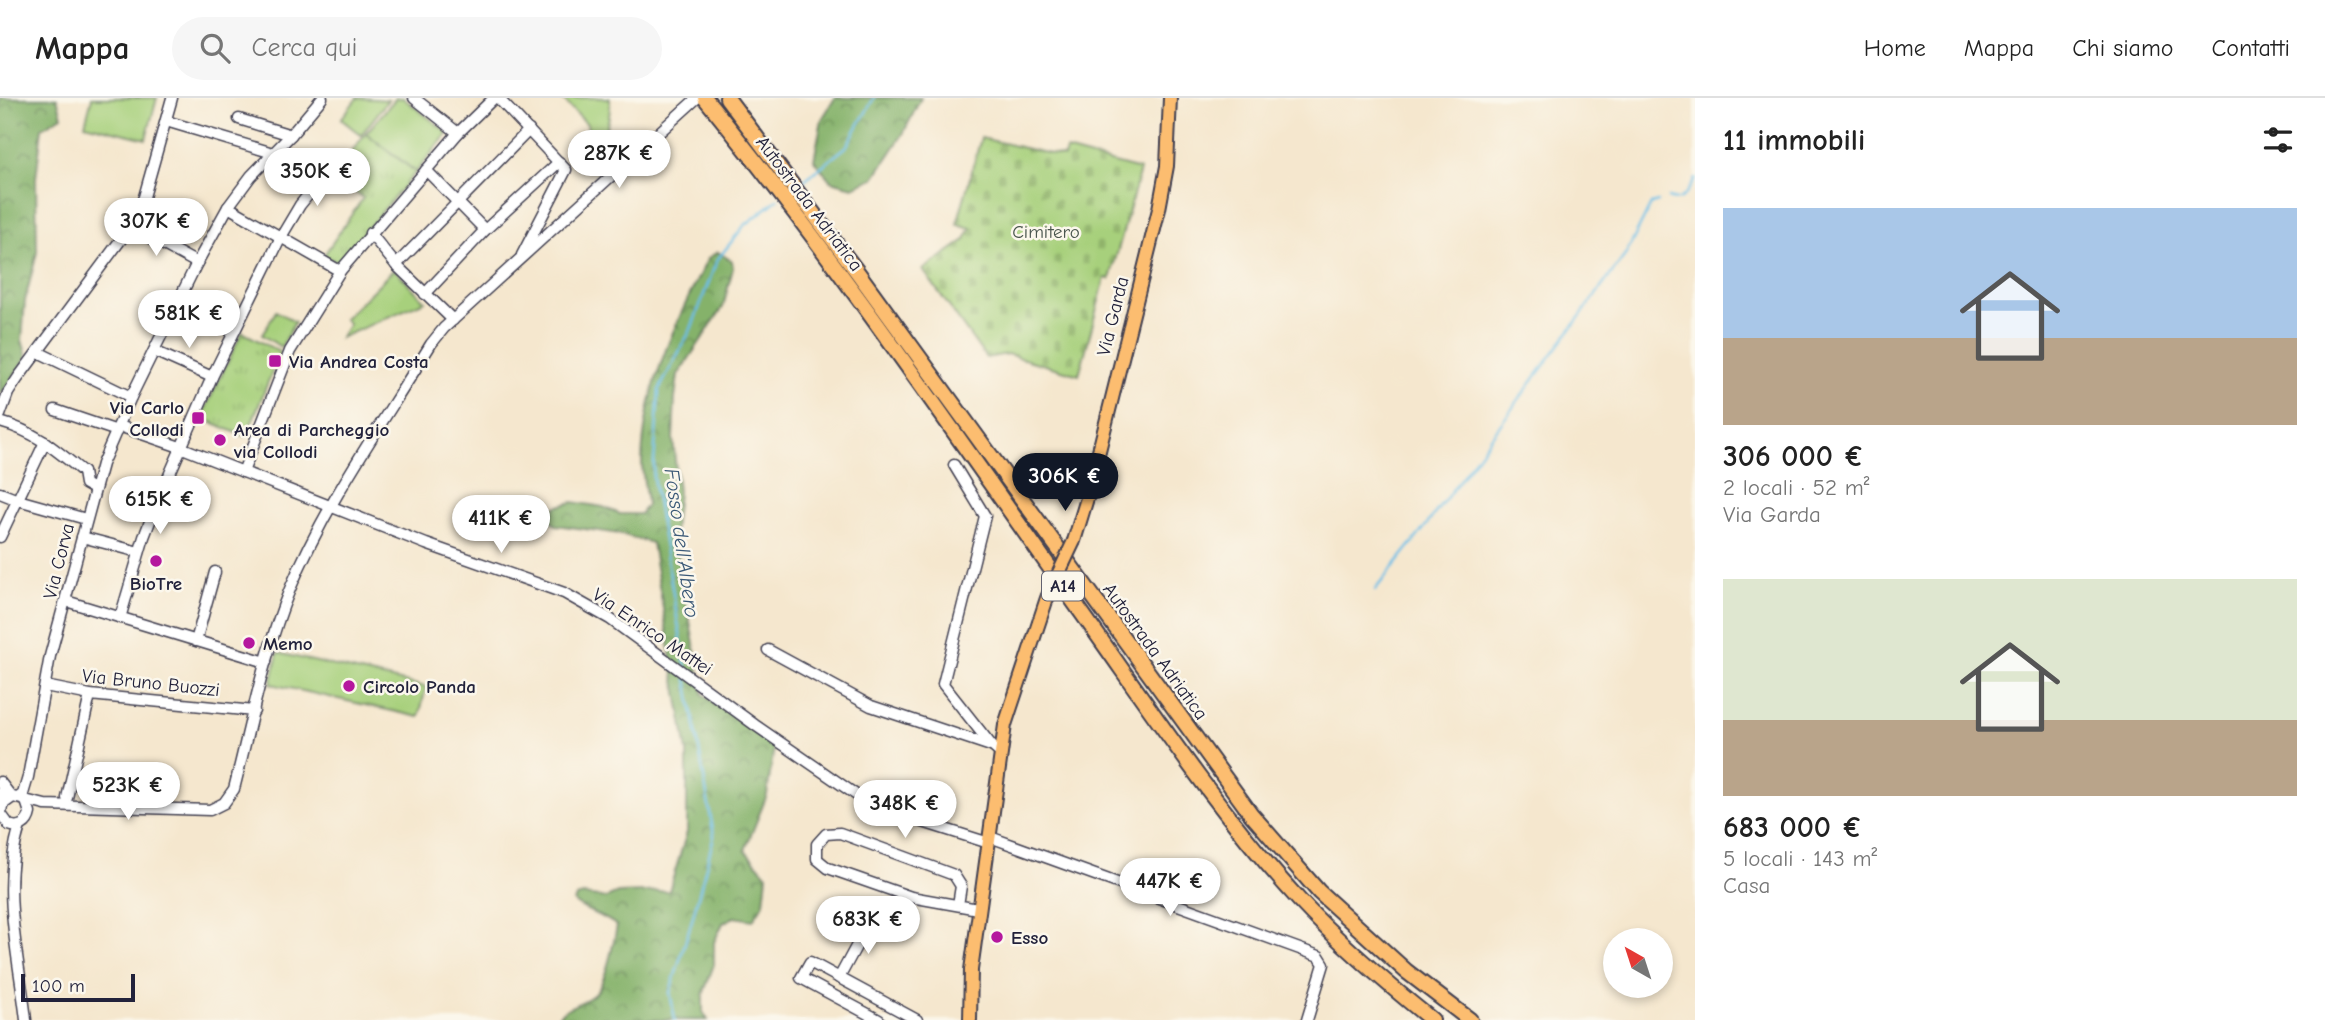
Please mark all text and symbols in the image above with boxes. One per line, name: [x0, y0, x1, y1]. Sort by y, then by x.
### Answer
search box: [172, 17, 662, 80]
text: Mappa: [35, 29, 130, 67]
icon: search: [196, 29, 234, 67]
text: Cerca qui: [252, 33, 357, 63]
text: Home: [1864, 34, 1926, 62]
text: Mappa: [1964, 34, 2034, 62]
text: Chi siamo: [2072, 34, 2174, 62]
text: Contatti: [2212, 34, 2290, 62]
icon: filters: [2259, 121, 2297, 159]
text: 11 immobili: [1723, 123, 1865, 158]
pin: 287K €: [562, 130, 676, 190]
street label: Autostrada Adriatica: [751, 132, 867, 276]
text: 287K €: [584, 139, 654, 166]
pin: 350K €: [260, 148, 374, 208]
text: 350K €: [280, 157, 354, 184]
pin: 307K €: [99, 198, 213, 258]
text: 307K €: [120, 207, 192, 234]
park label: Cimitero: [1012, 221, 1080, 243]
icon: home: [1947, 253, 2073, 379]
street label: Via Garda: [1093, 274, 1133, 358]
pin: 581K €: [132, 290, 246, 350]
text: 581K €: [154, 299, 224, 326]
place label: Via Andrea Costa: [289, 351, 429, 373]
marker: Via Andrea Costa: [267, 353, 283, 369]
place label: Via Carlo Collodi: [110, 397, 184, 441]
marker: Via Carlo Collodi: [190, 410, 206, 426]
place label: Area di Parcheggio via Collodi: [233, 419, 390, 463]
marker: Area di Parcheggio via Collodi: [212, 432, 228, 448]
text: 306 000 €: [1723, 439, 1864, 474]
pin: 306K €: [1008, 454, 1122, 513]
text: 306K €: [1028, 462, 1102, 489]
water label: Fosso dell'Albero: [660, 467, 704, 619]
text: 2 locali · 52 m²: [1723, 474, 1869, 501]
pin: 615K €: [103, 476, 217, 536]
text: 615K €: [125, 485, 195, 512]
pin: 411K €: [444, 496, 558, 555]
text: Via Garda: [1723, 501, 1821, 528]
text: 411K €: [468, 504, 534, 531]
street label: Via Corva: [39, 521, 79, 601]
marker: BioTre: [148, 553, 164, 569]
road number: A14: [1042, 572, 1084, 600]
place label: BioTre: [130, 573, 182, 595]
street label: Autostrada Adriatica: [1098, 579, 1212, 724]
street label: Via Enrico Mattei: [588, 584, 717, 680]
icon: home: [1947, 624, 2073, 750]
place label: Memo: [263, 633, 313, 655]
marker: Memo: [241, 635, 257, 651]
street label: Via Bruno Buozzi: [81, 665, 221, 701]
place label: Circolo Panda: [363, 676, 476, 698]
marker: Circolo Panda: [341, 678, 357, 694]
pin: 523K €: [71, 762, 185, 822]
text: 523K €: [92, 771, 164, 798]
pin: 348K €: [848, 780, 962, 840]
text: 348K €: [870, 789, 940, 816]
text: 683 000 €: [1723, 810, 1862, 845]
text: 5 locali · 143 m²: [1723, 845, 1877, 872]
pin: 447K €: [1113, 858, 1227, 918]
text: 447K €: [1136, 867, 1204, 894]
text: Casa: [1723, 872, 1770, 899]
pin: 683K €: [811, 896, 925, 956]
text: 683K €: [832, 905, 904, 932]
place label: Esso: [1011, 927, 1048, 949]
north arrow: [1603, 928, 1673, 998]
map controls: [1603, 928, 1673, 998]
marker: Esso: [989, 929, 1005, 945]
scale bar: [21, 971, 135, 1003]
text: 100 m: [32, 975, 85, 997]

